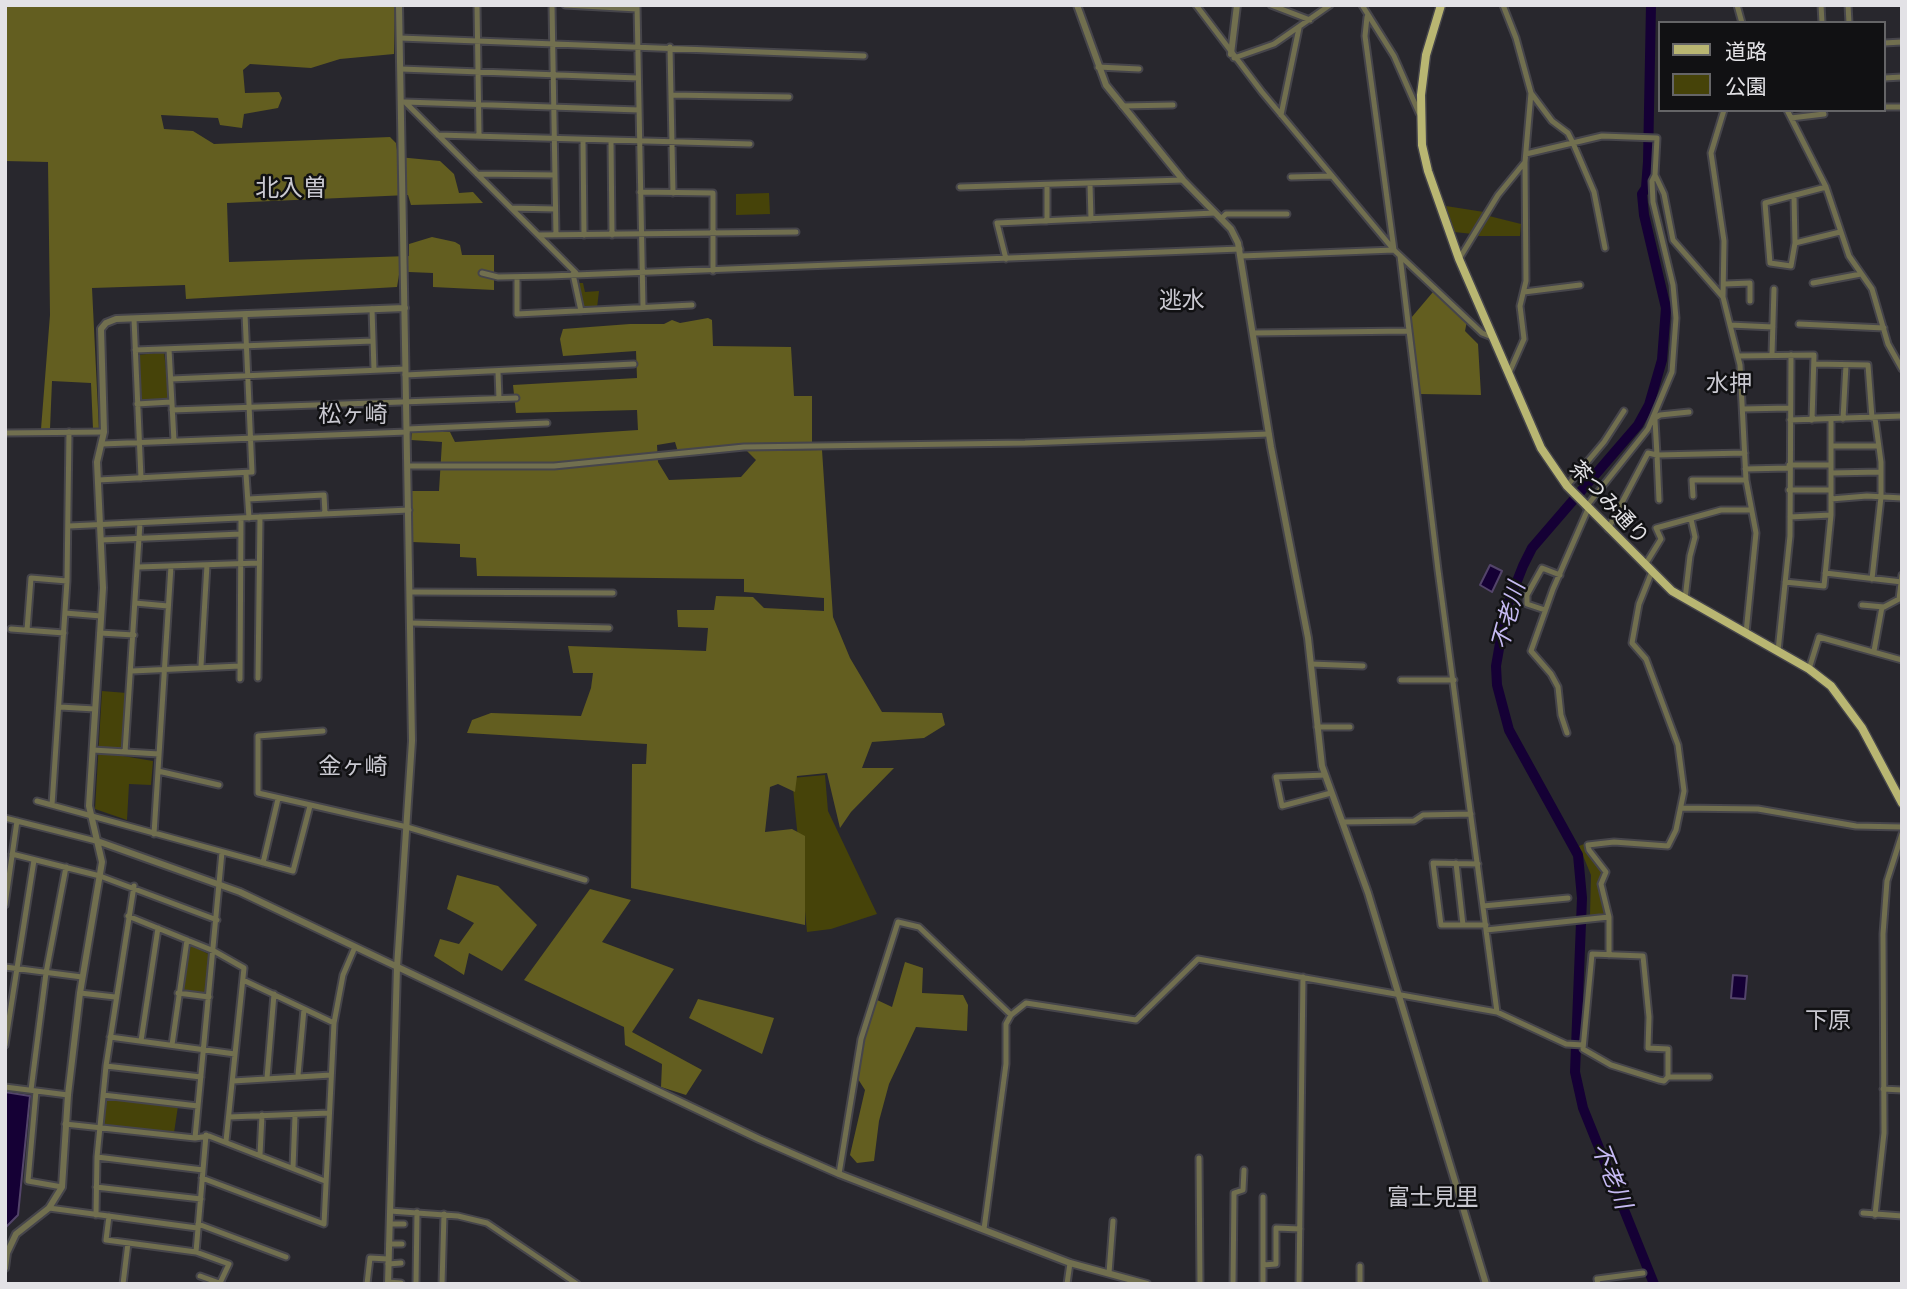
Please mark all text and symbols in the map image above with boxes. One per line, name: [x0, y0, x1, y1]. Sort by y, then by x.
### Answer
legend: [1658, 21, 1886, 112]
text: 道路: [1725, 39, 1767, 64]
text: 公園: [1725, 74, 1767, 99]
district label: 北入曽: [255, 175, 327, 203]
district label: 逃水: [1159, 287, 1205, 315]
district label: 水押: [1706, 370, 1752, 398]
district label: 松ヶ崎: [319, 401, 387, 429]
street label: 茶つみ通り: [1564, 456, 1654, 550]
water label: 不老川: [1487, 579, 1531, 653]
district label: 金ヶ崎: [319, 753, 387, 781]
district label: 下原: [1805, 1007, 1851, 1035]
water label: 不老川: [1585, 1139, 1637, 1213]
district label: 富士見里: [1387, 1184, 1479, 1212]

